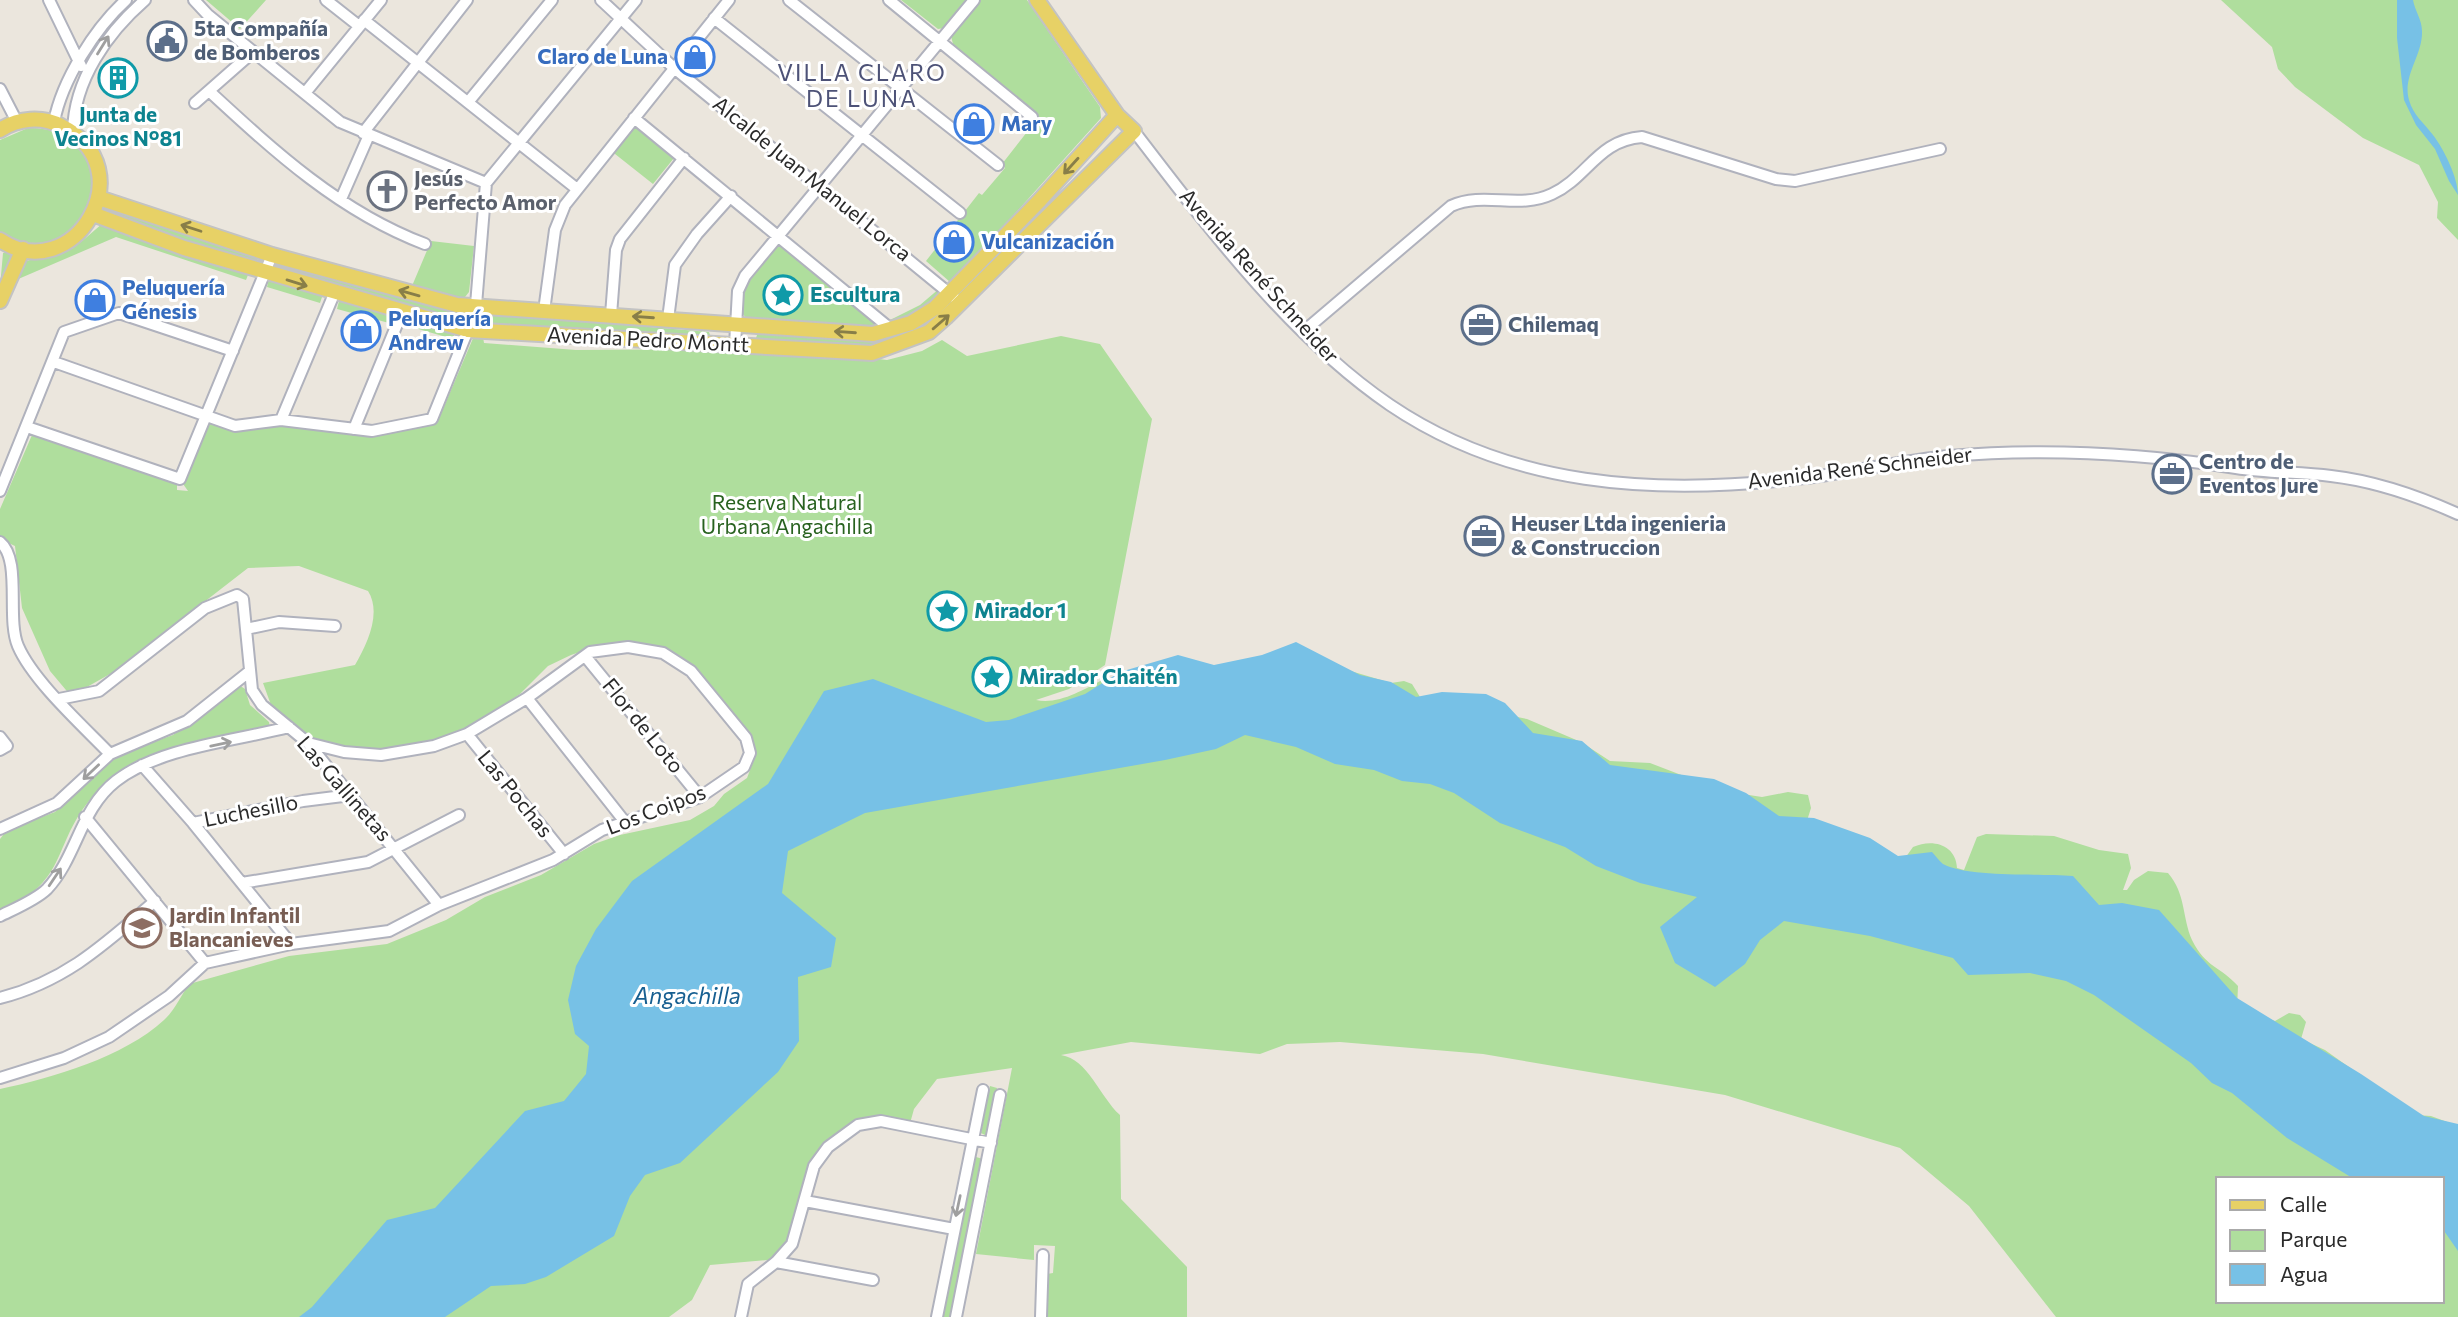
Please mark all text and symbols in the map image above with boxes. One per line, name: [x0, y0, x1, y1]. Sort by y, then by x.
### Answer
place label: 5ta Compañía de Bomberos: [194, 15, 328, 64]
public building icon: 5ta Compañía de Bomberos: [146, 20, 188, 62]
one-way arrow: [97, 36, 111, 56]
shop icon: Claro de Luna: [674, 36, 716, 78]
place label: Claro de Luna: [537, 43, 668, 68]
building icon: Junta de Vecinos N°81: [97, 57, 139, 99]
district label: VILLA CLARO DE LUNA: [777, 58, 947, 112]
street label: Alcalde Juan Manuel Lorca: [709, 90, 917, 265]
place label: Junta de Vecinos N°81: [54, 101, 182, 150]
shop icon: Mary: [953, 103, 995, 145]
place label: Mary: [1001, 110, 1053, 135]
one-way arrow: [1064, 156, 1080, 174]
place label: Jesús Perfecto Amor: [414, 165, 557, 214]
church icon: Jesús Perfecto Amor: [366, 170, 408, 212]
street label: Avenida René Schneider: [1175, 183, 1345, 367]
one-way arrow: [180, 221, 202, 233]
shop icon: Vulcanización: [933, 221, 975, 263]
place label: Vulcanización: [981, 228, 1114, 253]
place label: Peluquería Génesis: [122, 274, 225, 323]
place icon: Escultura: [762, 274, 804, 316]
one-way arrow: [286, 277, 308, 290]
shop icon: Peluquería Génesis: [74, 279, 116, 321]
place label: Escultura: [810, 281, 900, 306]
one-way arrow: [398, 285, 420, 298]
office icon: Chilemaq: [1460, 304, 1502, 346]
place label: Peluquería Andrew: [388, 305, 491, 354]
shop icon: Peluquería Andrew: [340, 310, 382, 352]
one-way arrow: [632, 310, 655, 323]
place label: Chilemaq: [1508, 311, 1599, 336]
one-way arrow: [931, 314, 949, 330]
street label: Avenida Pedro Montt: [546, 321, 750, 356]
one-way arrow: [833, 325, 856, 338]
street label: Avenida René Schneider: [1746, 440, 1974, 493]
place label: Centro de Eventos Jure: [2199, 448, 2318, 497]
office icon: Centro de Eventos Jure: [2151, 453, 2193, 495]
park label: Reserva Natural Urbana Angachilla: [701, 489, 873, 538]
place label: Heuser Ltda ingenieria & Construccion: [1511, 510, 1726, 559]
office icon: Heuser Ltda ingenieria & Construccion: [1463, 515, 1505, 557]
place icon: Mirador 1: [926, 590, 968, 632]
place label: Mirador 1: [974, 597, 1067, 622]
place icon: Mirador Chaitén: [971, 656, 1013, 698]
place label: Mirador Chaitén: [1019, 663, 1178, 688]
street label: Flor de Loto: [598, 673, 690, 778]
street label: Las Gallinetas: [293, 730, 398, 846]
one-way arrow: [209, 737, 232, 751]
street label: Las Pochas: [473, 744, 559, 842]
one-way arrow: [82, 764, 100, 780]
street label: Los Coipos: [602, 778, 709, 839]
street label: Luchesillo: [201, 788, 300, 831]
one-way arrow: [48, 868, 62, 887]
place label: Jardin Infantil Blancanieves: [169, 902, 300, 951]
school or university icon: Jardin Infantil Blancanieves: [121, 907, 163, 949]
water label: Angachilla: [632, 981, 741, 1009]
legend: [2216, 1177, 2444, 1303]
text: Calle: [2280, 1191, 2327, 1216]
one-way arrow: [951, 1194, 965, 1217]
text: Parque: [2280, 1226, 2347, 1251]
text: Agua: [2280, 1261, 2328, 1286]

